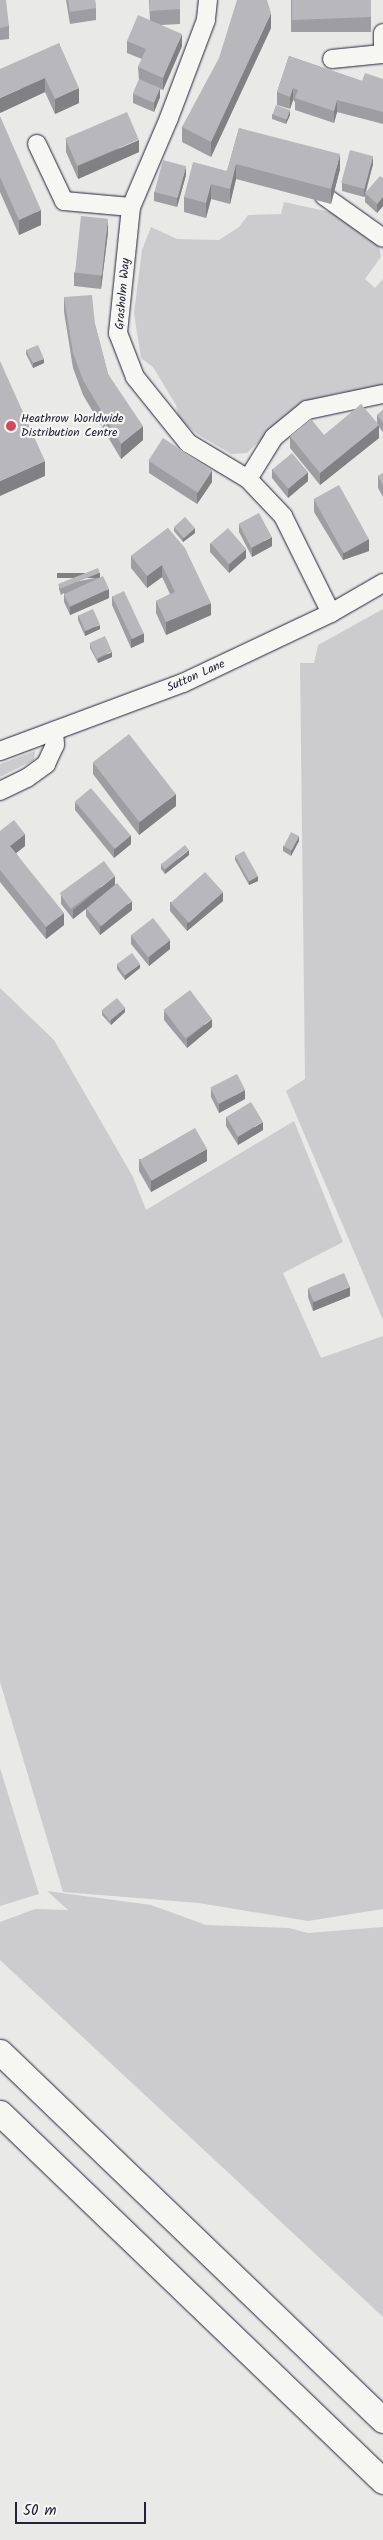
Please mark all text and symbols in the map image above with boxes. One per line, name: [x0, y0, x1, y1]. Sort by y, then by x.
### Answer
street label: Grasholm Way: [113, 258, 133, 330]
place label: Heathrow Worldwide Distribution Centre: [21, 412, 123, 440]
marker: Heathrow Worldwide Distribution Centre: [5, 420, 17, 432]
street label: Sutton Lane: [165, 657, 227, 695]
scale bar: [18, 2492, 149, 2524]
text: 50 m: [23, 2499, 57, 2523]

